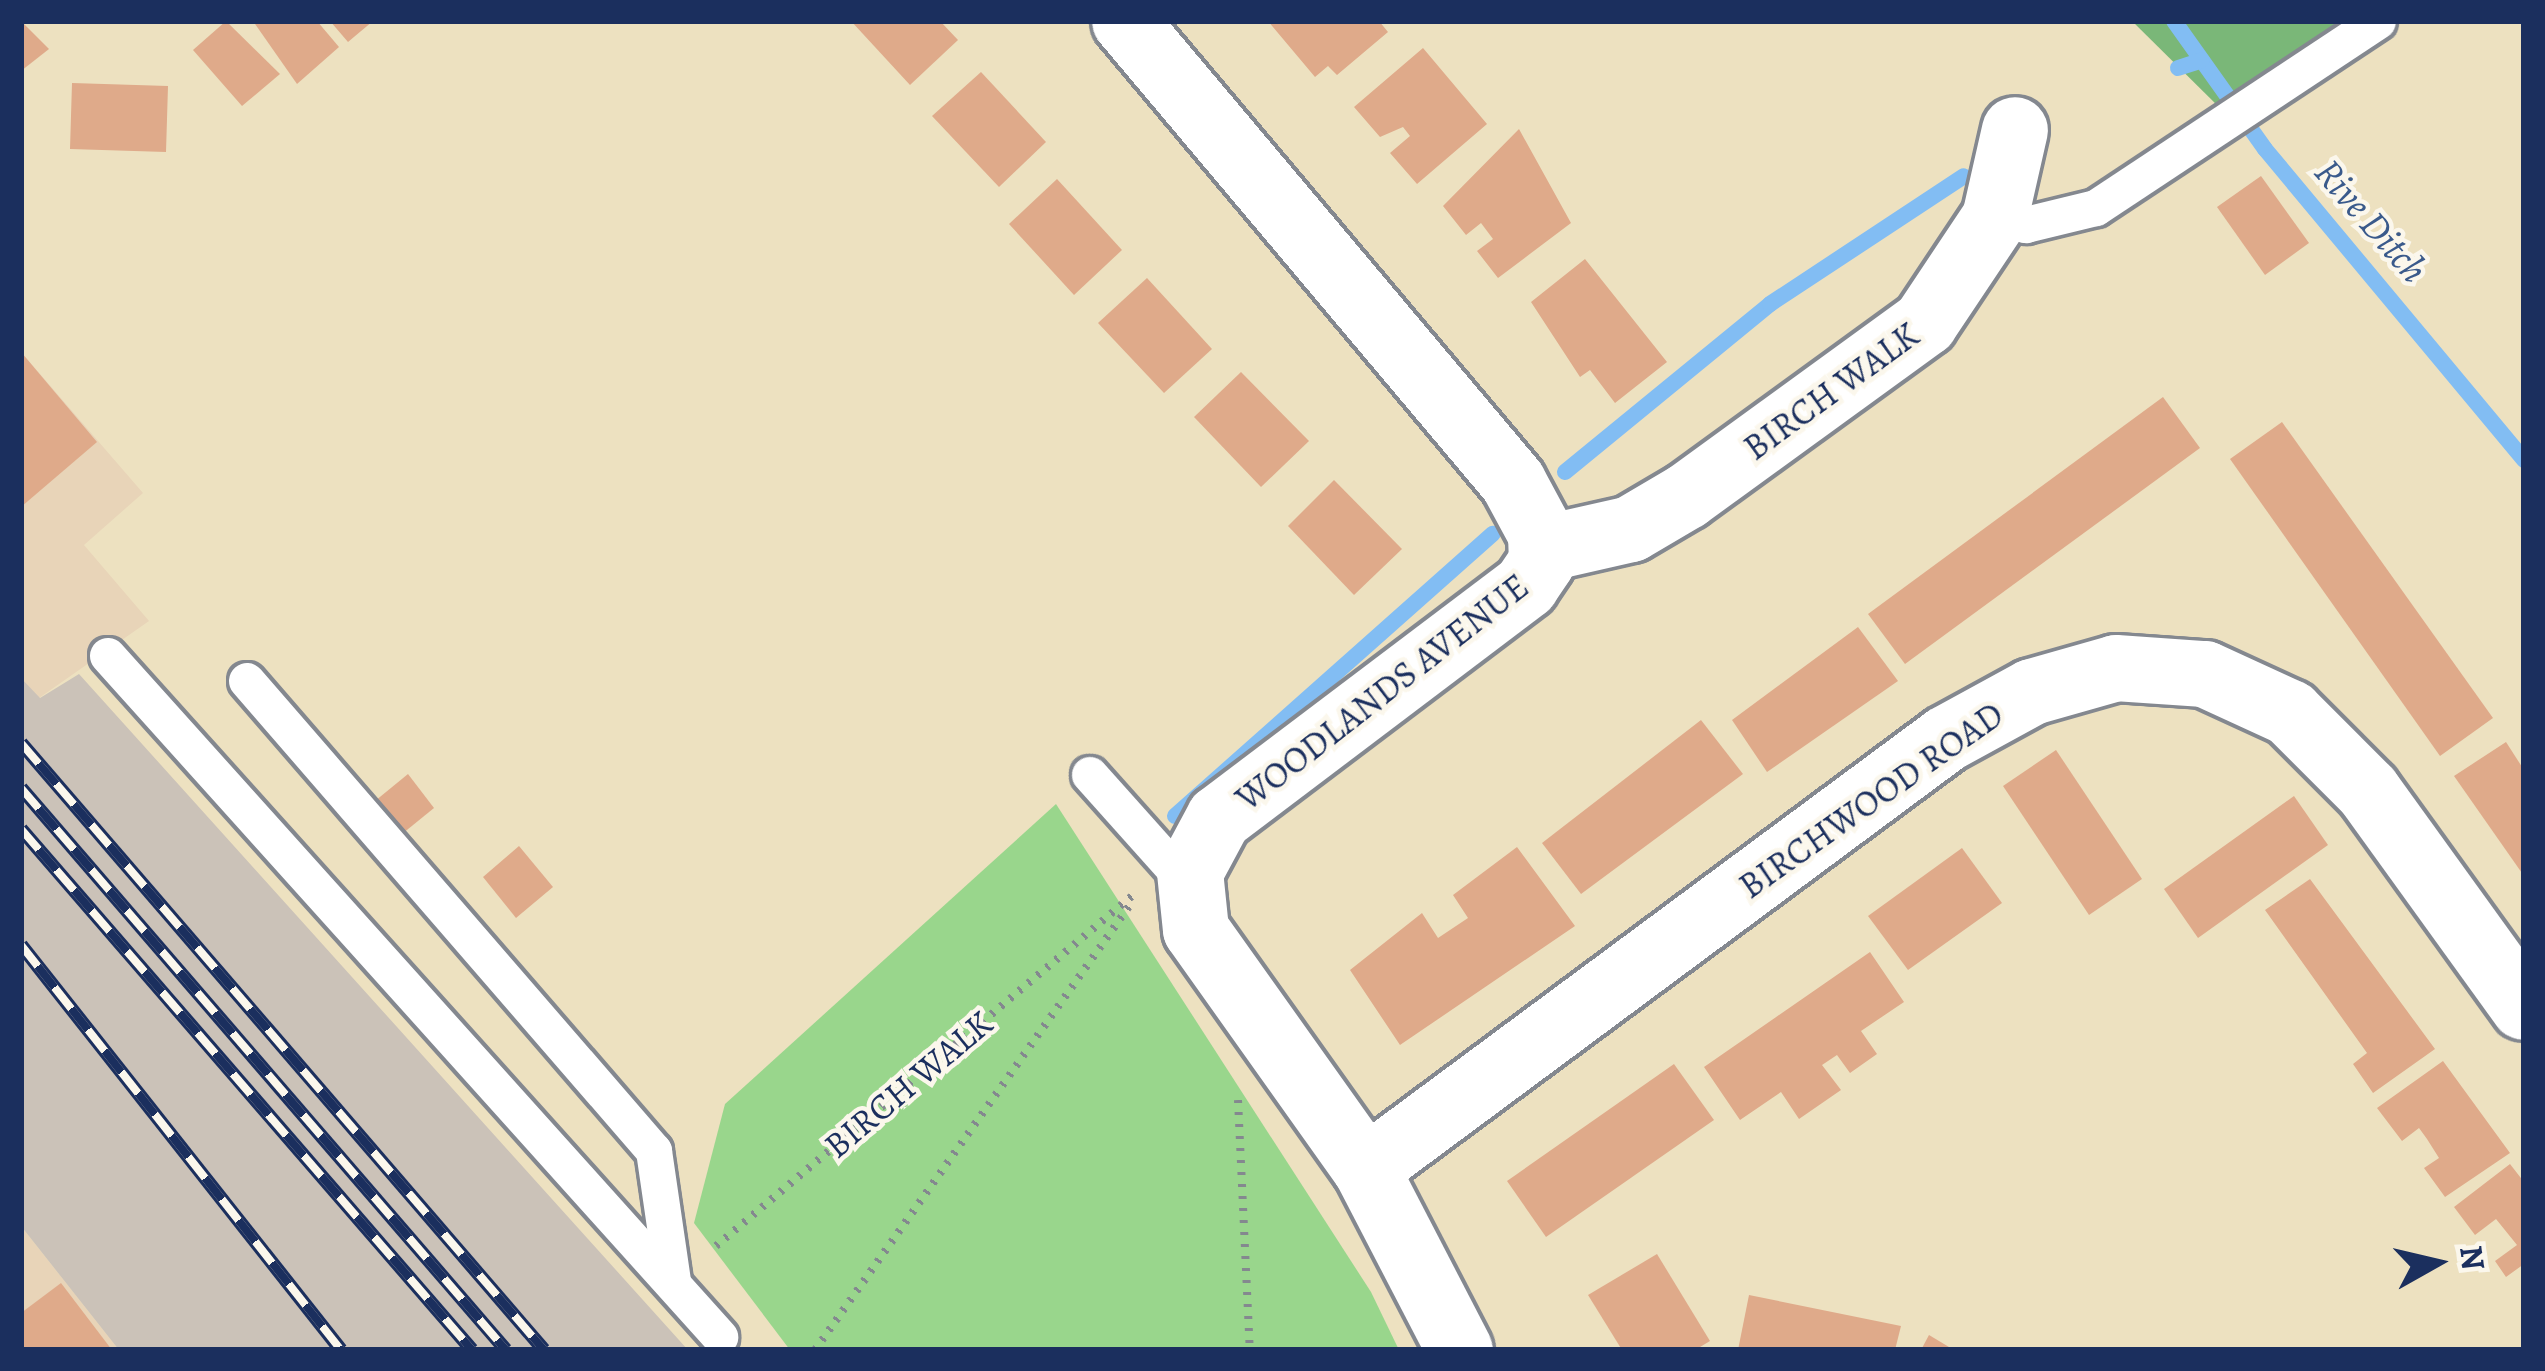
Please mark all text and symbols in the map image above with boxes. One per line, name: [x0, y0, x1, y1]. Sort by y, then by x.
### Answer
water label: Rive Ditch: [2304, 149, 2438, 293]
street label: BIRCH WALK: [1735, 313, 1927, 469]
street label: WOODLANDS AVENUE: [1227, 564, 1537, 820]
street label: BIRCHWOOD ROAD: [1730, 693, 2012, 907]
street label: BIRCH WALK: [815, 1001, 1001, 1167]
north arrow: [2377, 1203, 2497, 1323]
text: N: [2449, 1243, 2497, 1273]

